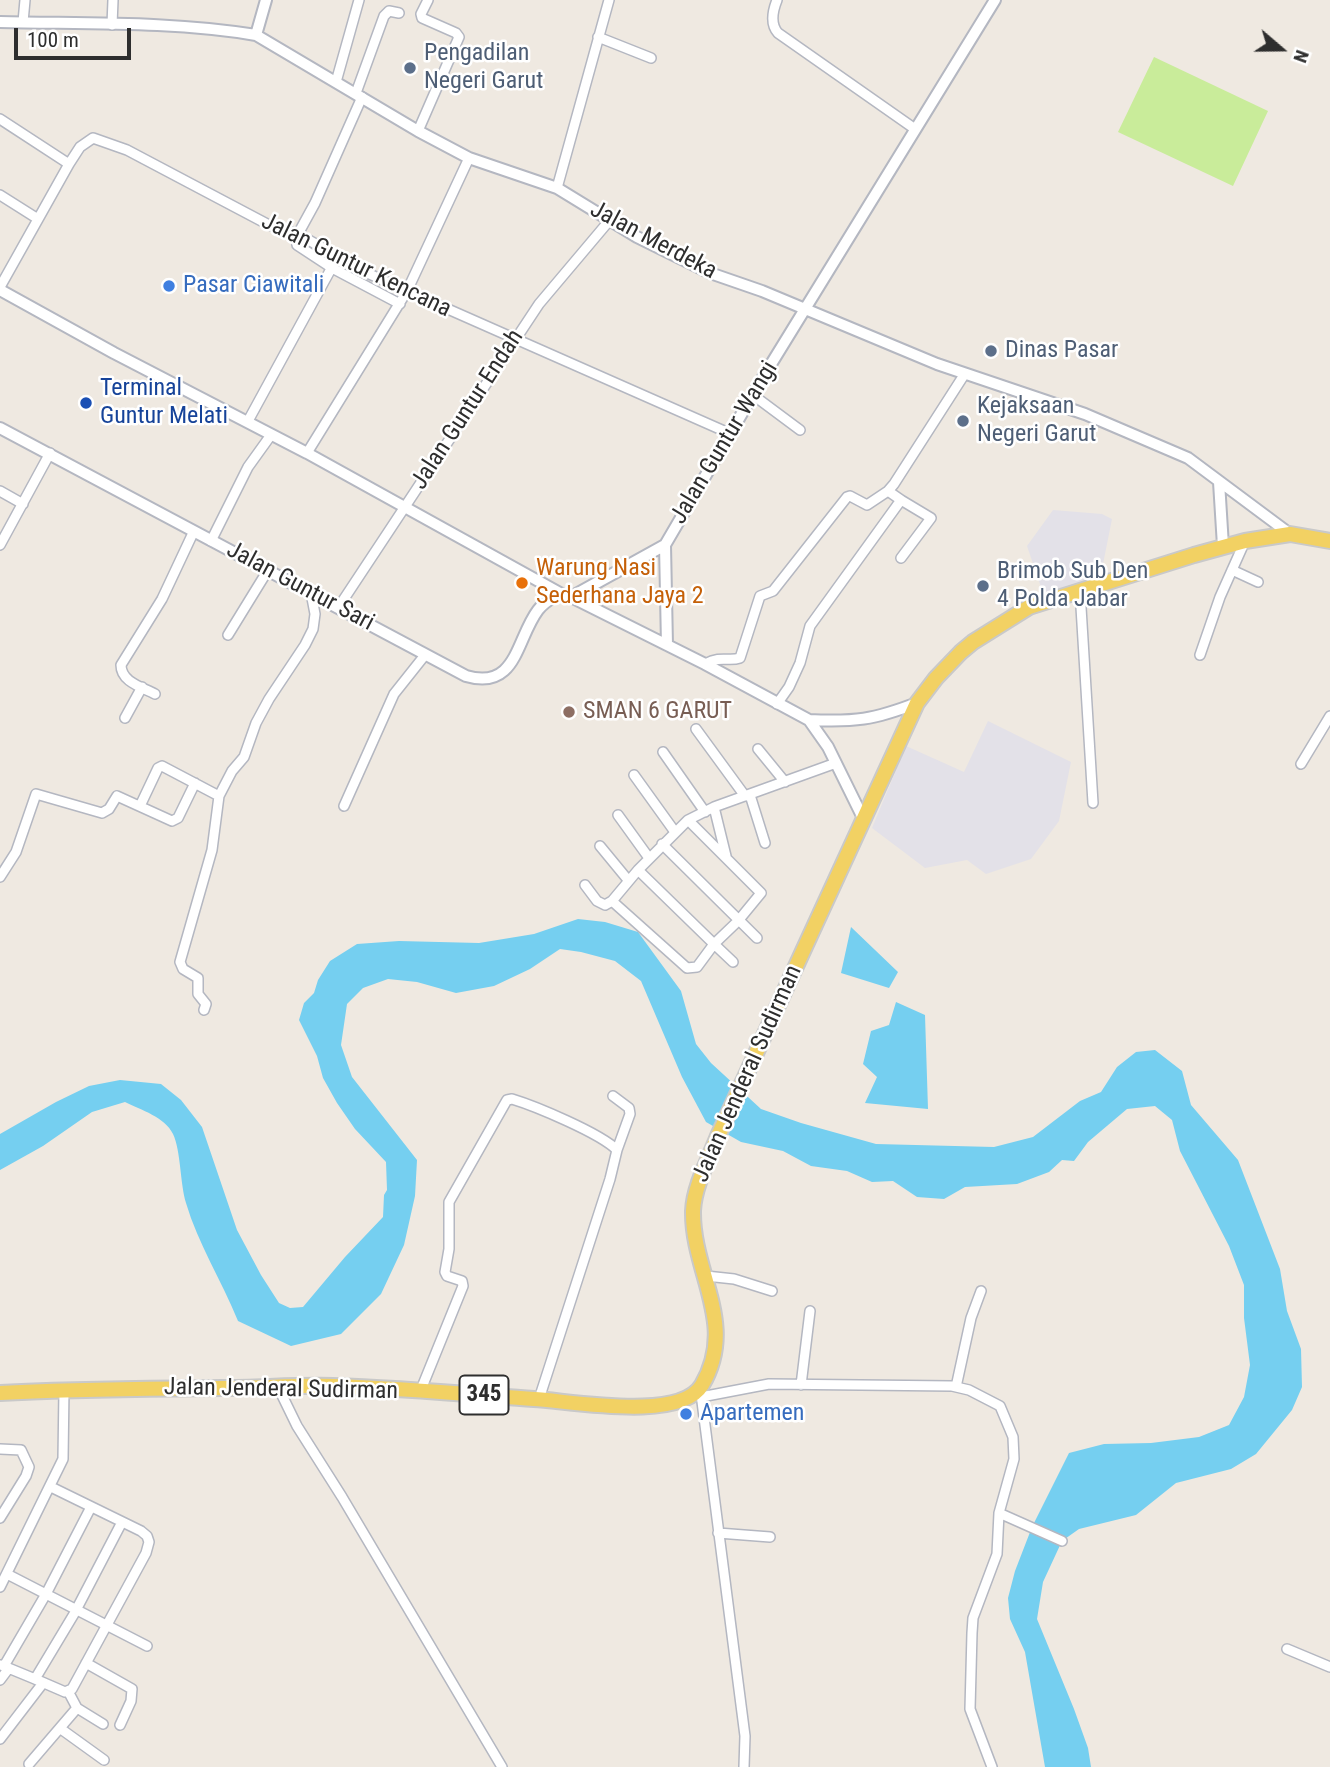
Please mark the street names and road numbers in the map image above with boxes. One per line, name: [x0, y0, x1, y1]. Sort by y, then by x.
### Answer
street label: Jalan Merdeka: [585, 196, 721, 286]
street label: Jalan Guntur Kencana: [256, 208, 456, 324]
street label: Jalan Guntur Endah: [406, 325, 530, 495]
street label: Jalan Guntur Wangi: [665, 356, 785, 530]
street label: Jalan Guntur Sari: [221, 536, 379, 638]
street label: Jalan Jenderal Sudirman: [687, 961, 809, 1187]
street label: Jalan Jenderal Sudirman: [164, 1374, 398, 1406]
road number: 345: [460, 1376, 508, 1414]

